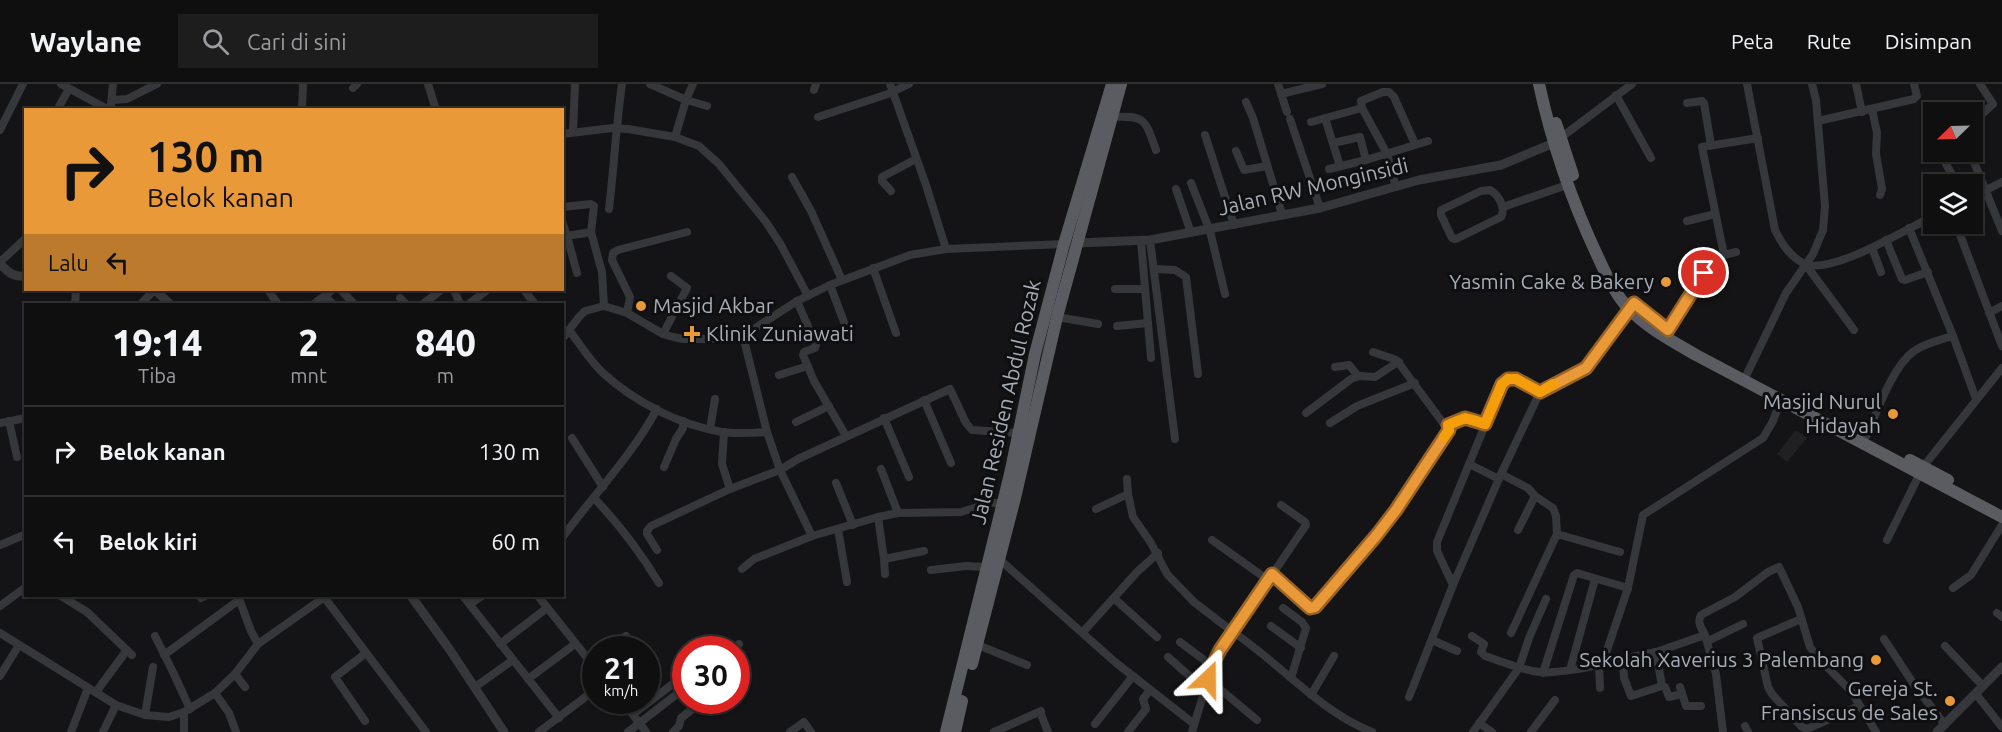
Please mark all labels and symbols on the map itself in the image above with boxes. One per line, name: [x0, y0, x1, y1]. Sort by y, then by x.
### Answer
north arrow: [1923, 102, 1983, 162]
street label: Jalan RW Monginsidi: [1215, 152, 1410, 220]
pin: [1678, 247, 1729, 298]
place label: Yasmin Cake & Bakery: [1449, 269, 1654, 293]
marker: Yasmin Cake & Bakery: [1659, 275, 1673, 289]
street label: Jalan Residen Abdul Rozak: [965, 277, 1045, 526]
place label: Masjid Akbar: [653, 293, 774, 317]
marker: Masjid Akbar: [634, 299, 648, 313]
place label: Klinik Zuniawati: [706, 321, 854, 345]
marker: Klinik Zuniawati: [683, 325, 701, 343]
place label: Masjid Nurul Hidayah: [1763, 389, 1881, 437]
marker: Masjid Nurul Hidayah: [1886, 407, 1900, 421]
speed limit sign: 30: [672, 636, 750, 714]
position arrow: [1176, 647, 1240, 711]
place label: Sekolah Xaverius 3 Palembang: [1579, 647, 1864, 671]
marker: Sekolah Xaverius 3 Palembang: [1869, 653, 1883, 667]
place label: Gereja St. Fransiscus de Sales: [1761, 676, 1938, 724]
marker: Gereja St. Fransiscus de Sales: [1943, 694, 1957, 708]

